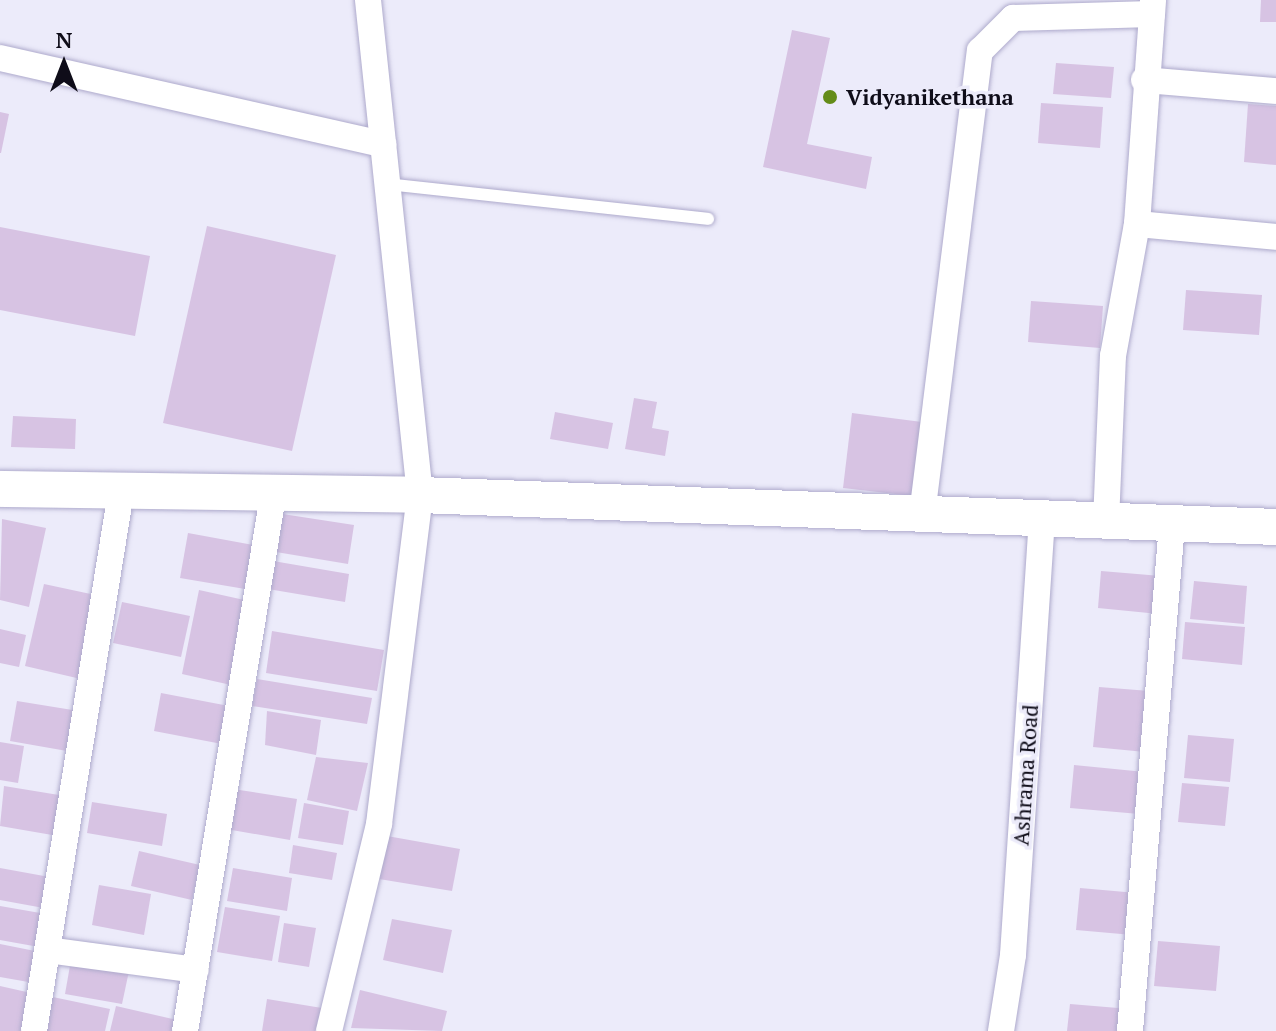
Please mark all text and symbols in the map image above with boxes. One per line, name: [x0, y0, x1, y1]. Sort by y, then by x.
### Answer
north arrow: [24, 24, 104, 104]
text: N: [56, 25, 72, 54]
place label: Vidyanikethana: [846, 84, 1014, 110]
marker: Vidyanikethana: [821, 88, 839, 106]
street label: Ashrama Road: [1007, 703, 1043, 847]

